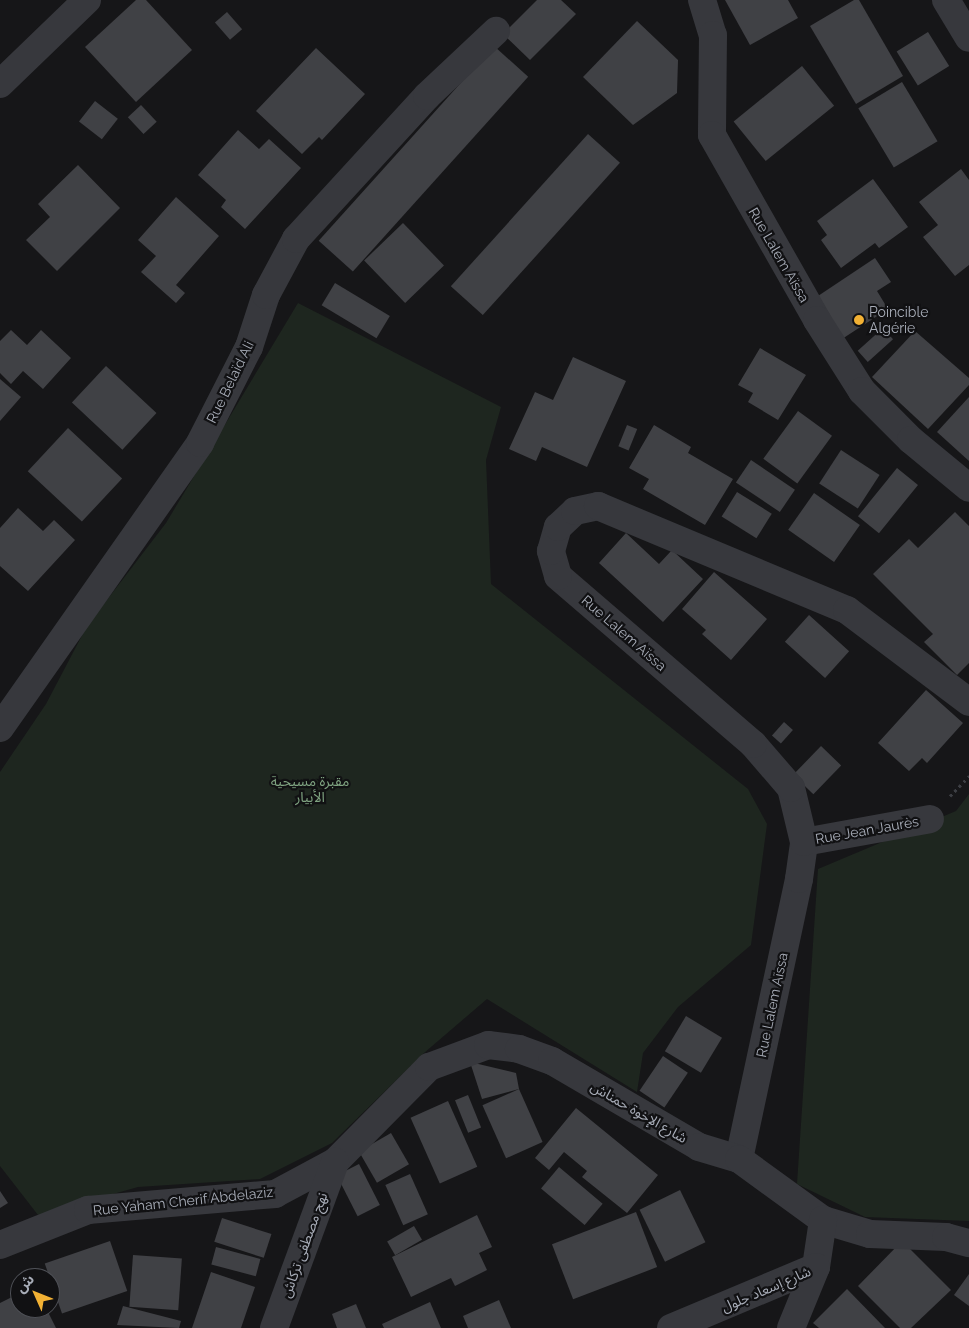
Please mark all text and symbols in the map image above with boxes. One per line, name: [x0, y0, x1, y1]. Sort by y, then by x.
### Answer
street label: Rue Lalem Aïssa: [745, 204, 813, 306]
place label: Poincible Algérie: [869, 304, 929, 336]
marker: Poincible Algérie: [853, 314, 865, 326]
street label: Rue Belaïd Ali: [203, 338, 257, 426]
street label: Rue Lalem Aïssa: [578, 592, 670, 674]
park label: مقبرة مسيحية الأبيار: [271, 773, 349, 806]
street label: Rue Jean Jaurès: [814, 813, 920, 847]
street label: Rue Lalem Aïssa: [753, 951, 791, 1059]
street label: شارع الإخوة حمناش: [588, 1078, 690, 1146]
street label: Rue Yaham Cherif Abdelaziz: [91, 1183, 275, 1219]
street label: نهج مصطفى تركاش: [277, 1190, 331, 1300]
street label: شارع إسعاد جلول: [719, 1263, 813, 1315]
north arrow: [10, 1268, 60, 1318]
text: ش: [13, 1271, 37, 1296]

